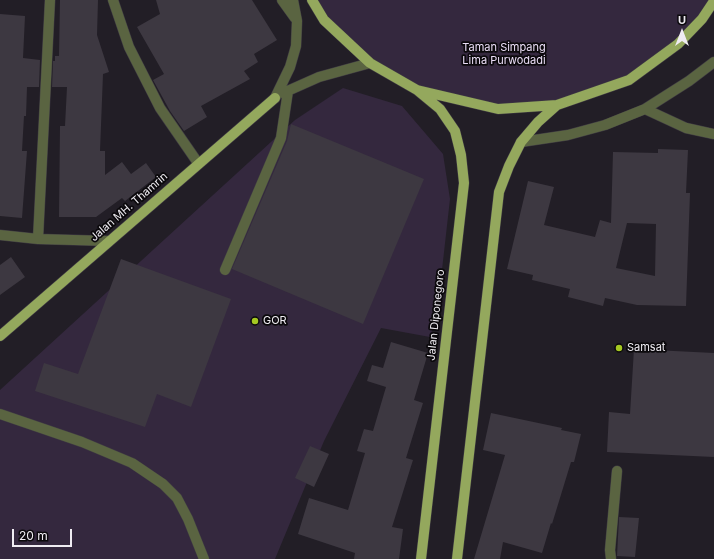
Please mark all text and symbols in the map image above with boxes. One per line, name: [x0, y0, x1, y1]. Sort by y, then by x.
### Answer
north arrow: [662, 12, 702, 52]
text: U: [678, 13, 686, 27]
park label: Taman Simpang Lima Purwodadi: [462, 41, 546, 67]
street label: Jalan MH. Thamrin: [88, 170, 170, 244]
street label: Jalan Diponegoro: [425, 269, 447, 361]
place label: GOR: [263, 314, 287, 328]
marker: GOR: [250, 316, 260, 326]
place label: Samsat: [627, 341, 665, 355]
marker: Samsat: [614, 343, 624, 353]
scale bar: [14, 521, 74, 547]
text: 20 m: [19, 528, 48, 543]

